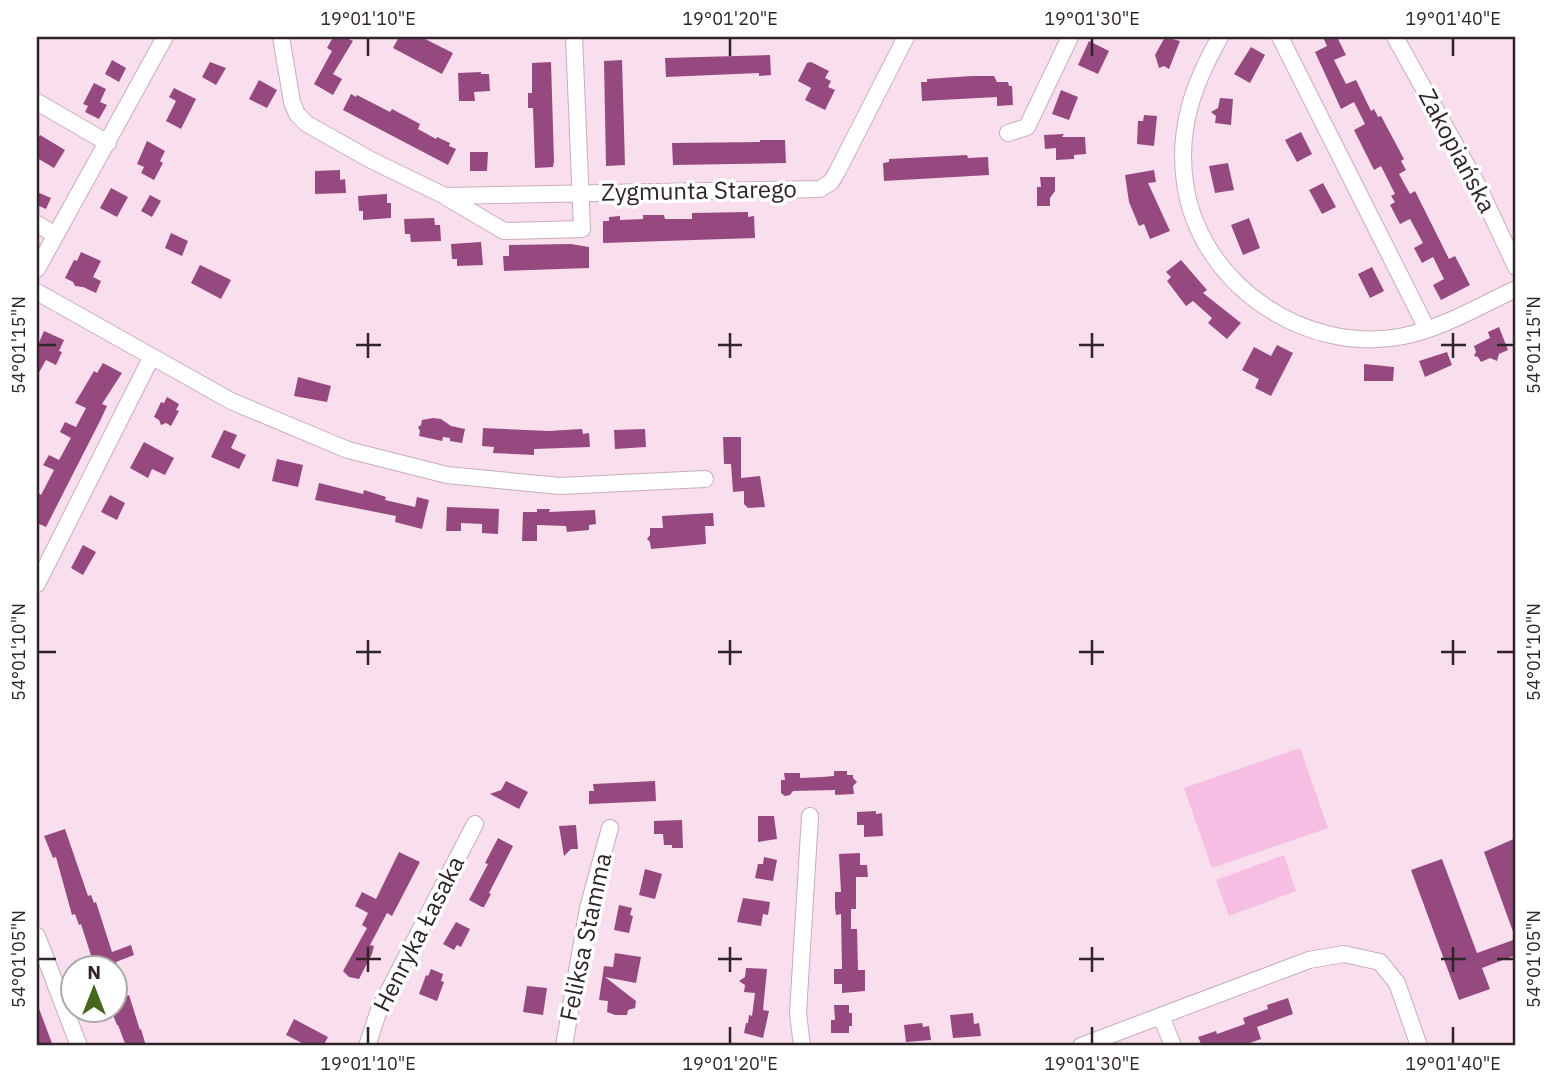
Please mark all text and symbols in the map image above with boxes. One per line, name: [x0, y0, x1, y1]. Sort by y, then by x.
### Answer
text: 19°01'10"E: [320, 7, 416, 30]
text: 19°01'20"E: [682, 7, 778, 30]
text: 19°01'30"E: [1044, 7, 1140, 30]
text: 19°01'40"E: [1405, 7, 1501, 30]
street label: Zakopiańska: [1412, 83, 1504, 218]
street label: Zygmunta Starego: [601, 172, 797, 208]
text: 54°01'15"N: [7, 296, 30, 394]
text: 54°01'15"N: [1522, 296, 1545, 394]
text: 54°01'10"N: [7, 603, 30, 701]
text: 54°01'10"N: [1522, 603, 1545, 701]
street label: Henryka Łasaka: [365, 850, 471, 1017]
street label: Feliksa Stamma: [552, 850, 618, 1024]
text: 54°01'05"N: [7, 910, 30, 1008]
text: 54°01'05"N: [1522, 910, 1545, 1008]
north arrow: [60, 954, 130, 1024]
text: N: [87, 960, 101, 984]
text: 19°01'10"E: [320, 1052, 416, 1075]
text: 19°01'20"E: [682, 1052, 778, 1075]
text: 19°01'30"E: [1044, 1052, 1140, 1075]
text: 19°01'40"E: [1405, 1052, 1501, 1075]

